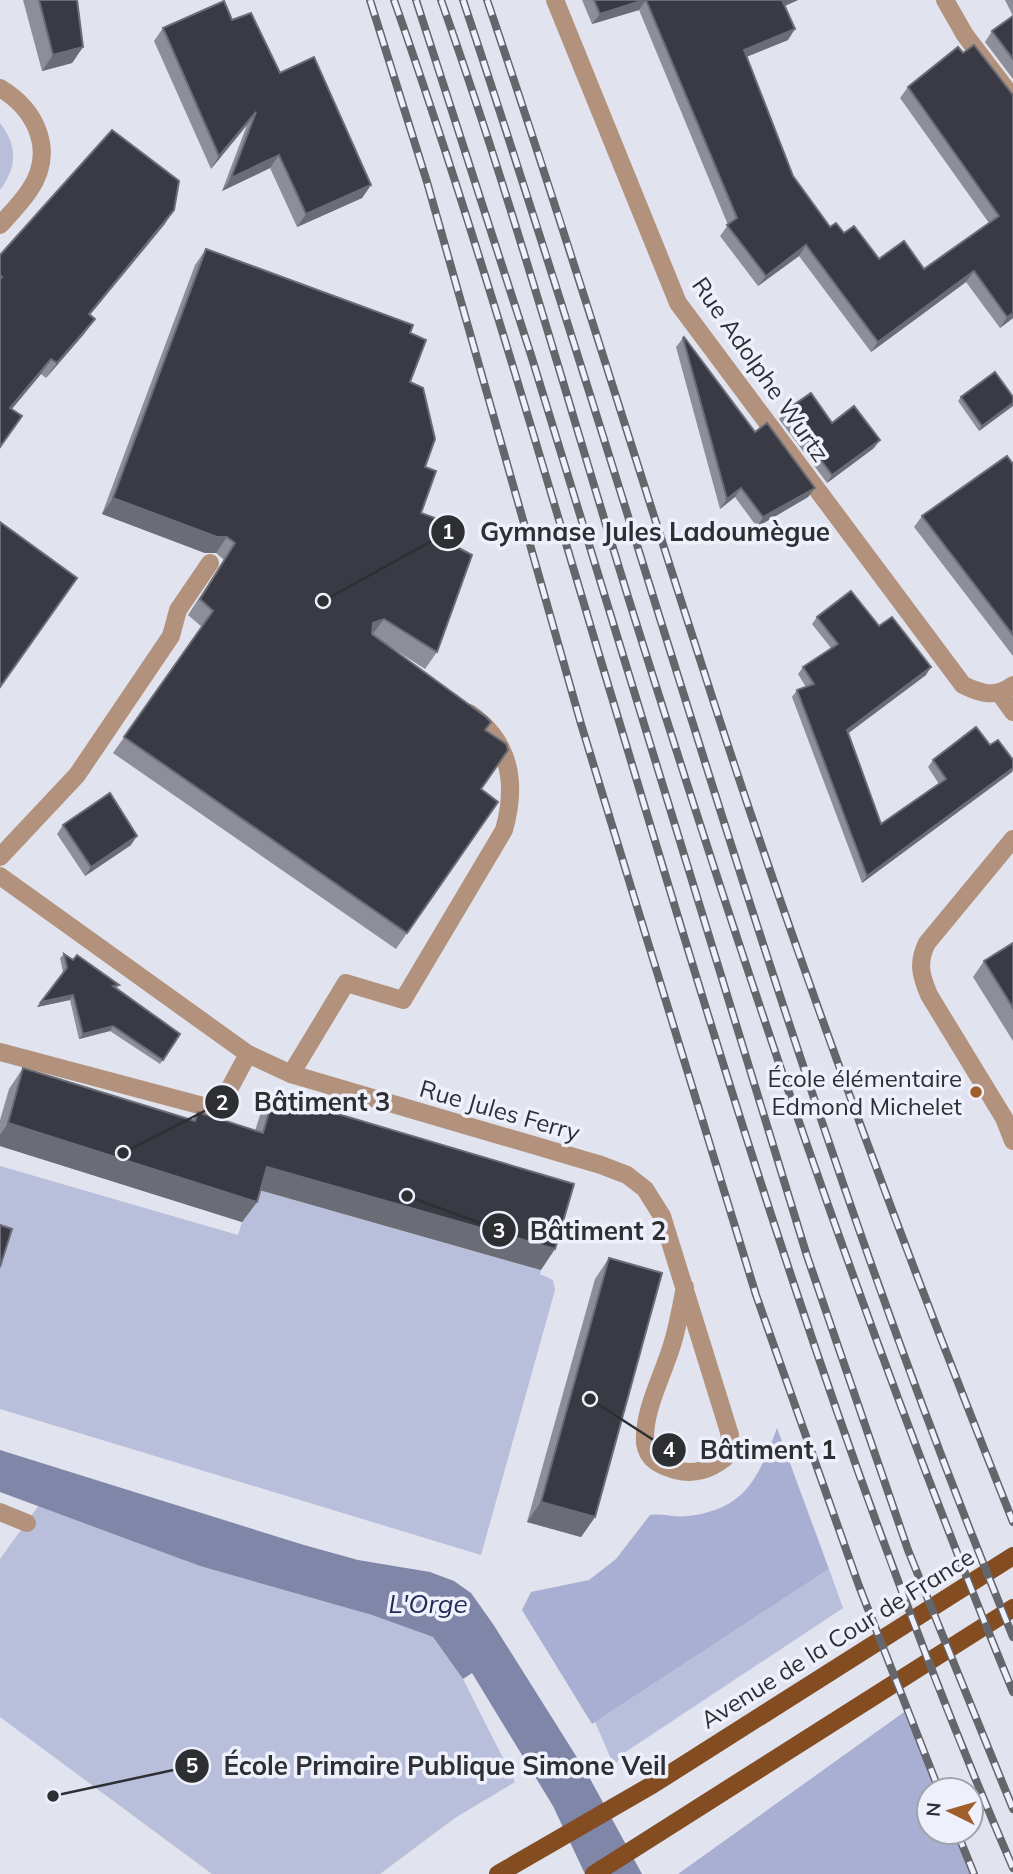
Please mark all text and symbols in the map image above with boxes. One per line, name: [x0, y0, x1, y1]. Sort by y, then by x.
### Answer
street label: Rue Adolphe Wurtz: [686, 271, 836, 467]
callout: Gymnase Jules Ladoumègue: [431, 508, 844, 555]
text: Gymnase Jules Ladoumègue: [480, 515, 830, 548]
text: 1: [442, 518, 454, 544]
place label: École élémentaire Edmond Michelet: [767, 1063, 962, 1121]
street label: Rue Jules Ferry: [416, 1073, 584, 1147]
callout: Bâtiment 3: [205, 1079, 404, 1126]
marker: École élémentaire Edmond Michelet: [968, 1084, 984, 1100]
text: Bâtiment 3: [254, 1085, 390, 1118]
text: 2: [216, 1089, 228, 1115]
callout: Bâtiment 2: [481, 1207, 681, 1254]
text: Bâtiment 2: [530, 1214, 666, 1247]
text: 3: [493, 1217, 505, 1243]
callout: Bâtiment 1: [651, 1426, 851, 1473]
text: Bâtiment 1: [700, 1433, 836, 1466]
text: 4: [663, 1436, 676, 1462]
street label: Avenue de la Cour de France: [695, 1541, 979, 1735]
water label: L'Orge: [388, 1587, 468, 1620]
callout: École Primaire Publique Simone Veil: [174, 1742, 680, 1789]
text: École Primaire Publique Simone Veil: [223, 1749, 667, 1782]
text: 5: [186, 1752, 198, 1778]
north arrow: [915, 1776, 985, 1846]
text: N: [920, 1801, 946, 1818]

